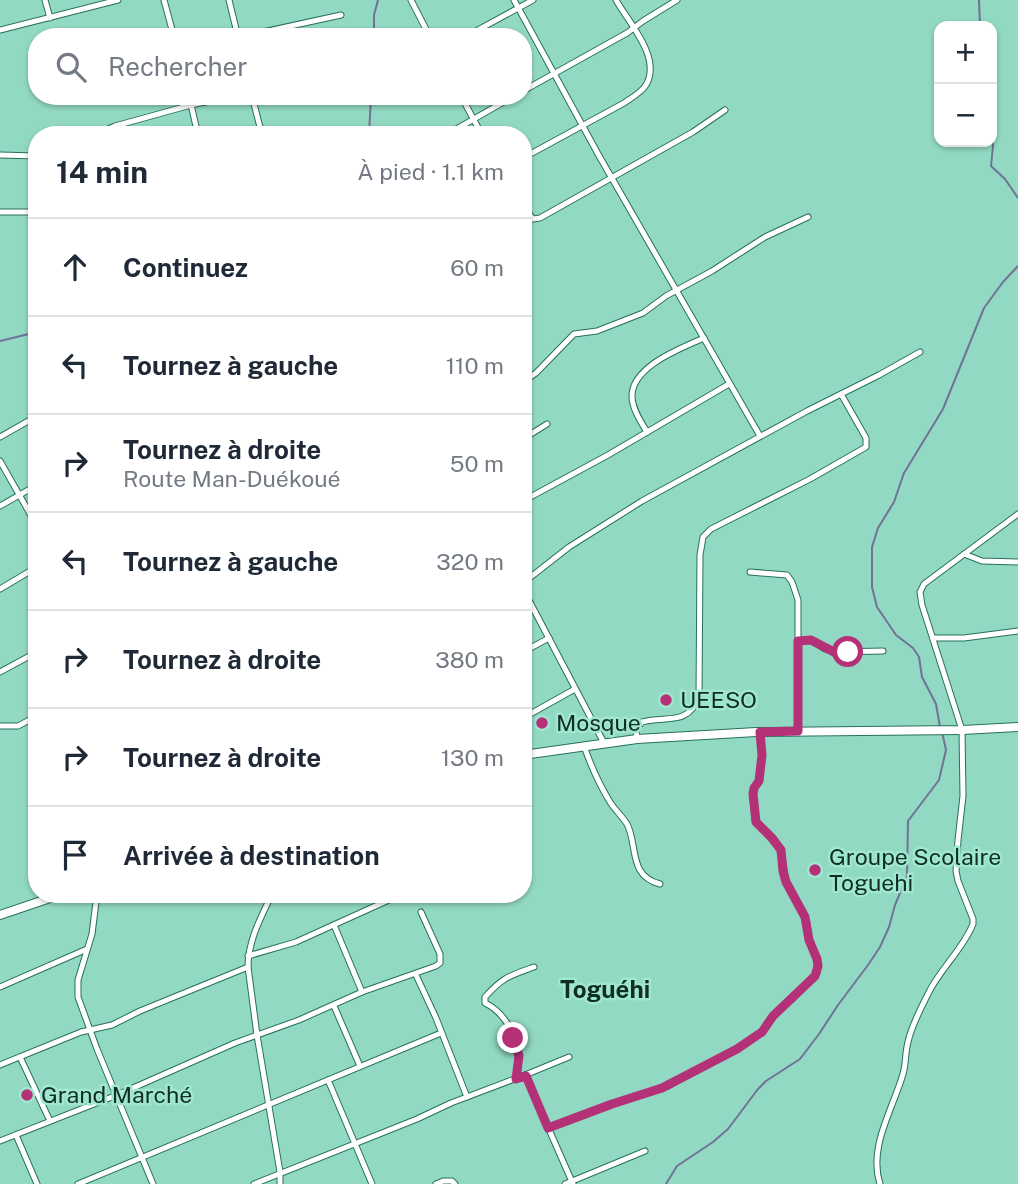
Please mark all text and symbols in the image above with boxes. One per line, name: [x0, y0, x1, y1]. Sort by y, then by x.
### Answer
map controls: [934, 21, 997, 147]
button: +: [934, 21, 997, 84]
search box: [28, 28, 532, 105]
icon: search: [52, 48, 90, 86]
text: Rechercher: [108, 51, 247, 82]
button: −: [934, 84, 997, 147]
text: 14 min: [56, 154, 148, 190]
text: À pied · 1.1 km: [357, 158, 504, 185]
icon: ahead: [56, 248, 94, 286]
text: Continuez: [123, 252, 248, 283]
text: 60 m: [450, 254, 504, 281]
icon: left: [56, 346, 94, 384]
text: Tournez à gauche: [123, 350, 338, 381]
text: 110 m: [446, 352, 504, 379]
text: Tournez à droite: [123, 434, 321, 465]
icon: right: [56, 444, 94, 482]
text: 50 m: [450, 450, 504, 477]
text: Route Man-Duékoué: [123, 465, 341, 492]
icon: left: [56, 542, 94, 580]
text: Tournez à gauche: [123, 546, 338, 577]
text: 320 m: [436, 548, 504, 575]
route start: [832, 636, 863, 667]
icon: right: [56, 640, 94, 678]
text: Tournez à droite: [123, 644, 321, 675]
text: 380 m: [435, 646, 504, 673]
place label: UEESO: [680, 686, 757, 713]
marker: UEESO: [658, 692, 674, 708]
place label: Mosque: [556, 709, 641, 736]
marker: Mosque: [534, 715, 550, 731]
icon: right: [56, 738, 94, 776]
text: Tournez à droite: [123, 742, 321, 773]
text: 130 m: [441, 744, 504, 771]
icon: arrive: [56, 836, 94, 874]
text: Arrivée à destination: [123, 840, 380, 871]
place label: Groupe Scolaire Toguehi: [829, 843, 1001, 896]
marker: Groupe Scolaire Toguehi: [807, 862, 823, 878]
district label: Toguéhi: [560, 975, 650, 1003]
route end: [497, 1022, 528, 1053]
place label: Grand Marché: [41, 1081, 192, 1108]
marker: Grand Marché: [19, 1087, 35, 1103]

